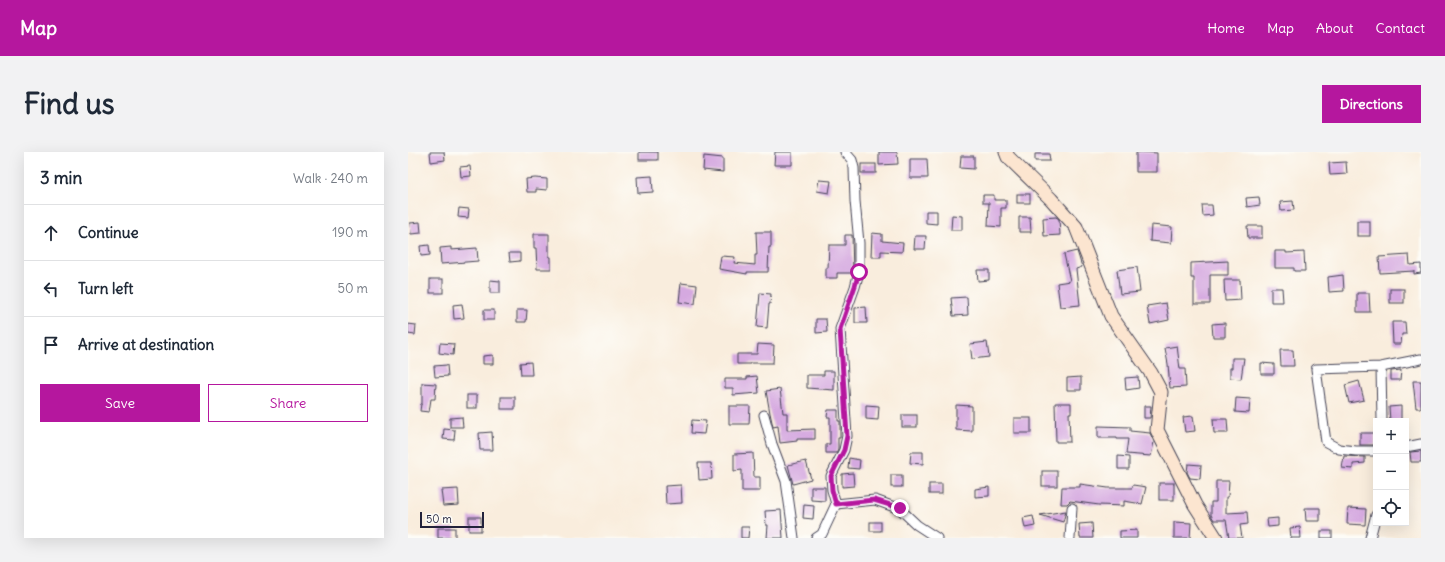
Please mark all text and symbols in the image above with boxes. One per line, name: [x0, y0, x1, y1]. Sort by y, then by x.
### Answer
text: Map: [20, 16, 57, 40]
text: Home: [1207, 19, 1245, 37]
text: Map: [1267, 19, 1294, 37]
text: About: [1316, 19, 1354, 37]
text: Contact: [1376, 19, 1425, 37]
button: Directions: [1322, 85, 1421, 123]
text: Find us: [24, 86, 115, 122]
text: 3 min: [40, 167, 82, 189]
text: Walk · 240 m: [293, 170, 368, 187]
icon: ahead: [40, 222, 62, 244]
text: Continue: [78, 223, 139, 242]
text: 190 m: [332, 224, 368, 241]
route start: [850, 263, 868, 281]
icon: left: [40, 278, 62, 300]
text: Turn left: [78, 279, 133, 298]
text: 50 m: [337, 280, 368, 297]
icon: arrive: [40, 334, 62, 356]
text: Arrive at destination: [78, 335, 214, 354]
button: Save: [40, 384, 200, 422]
button: Share: [208, 384, 368, 422]
map controls: [1373, 418, 1409, 526]
button: +: [1373, 418, 1409, 454]
button: −: [1373, 454, 1409, 490]
button: locate: [1373, 490, 1409, 526]
route end: [891, 499, 909, 517]
scale bar: [420, 510, 484, 529]
text: 50 m: [426, 512, 452, 526]

